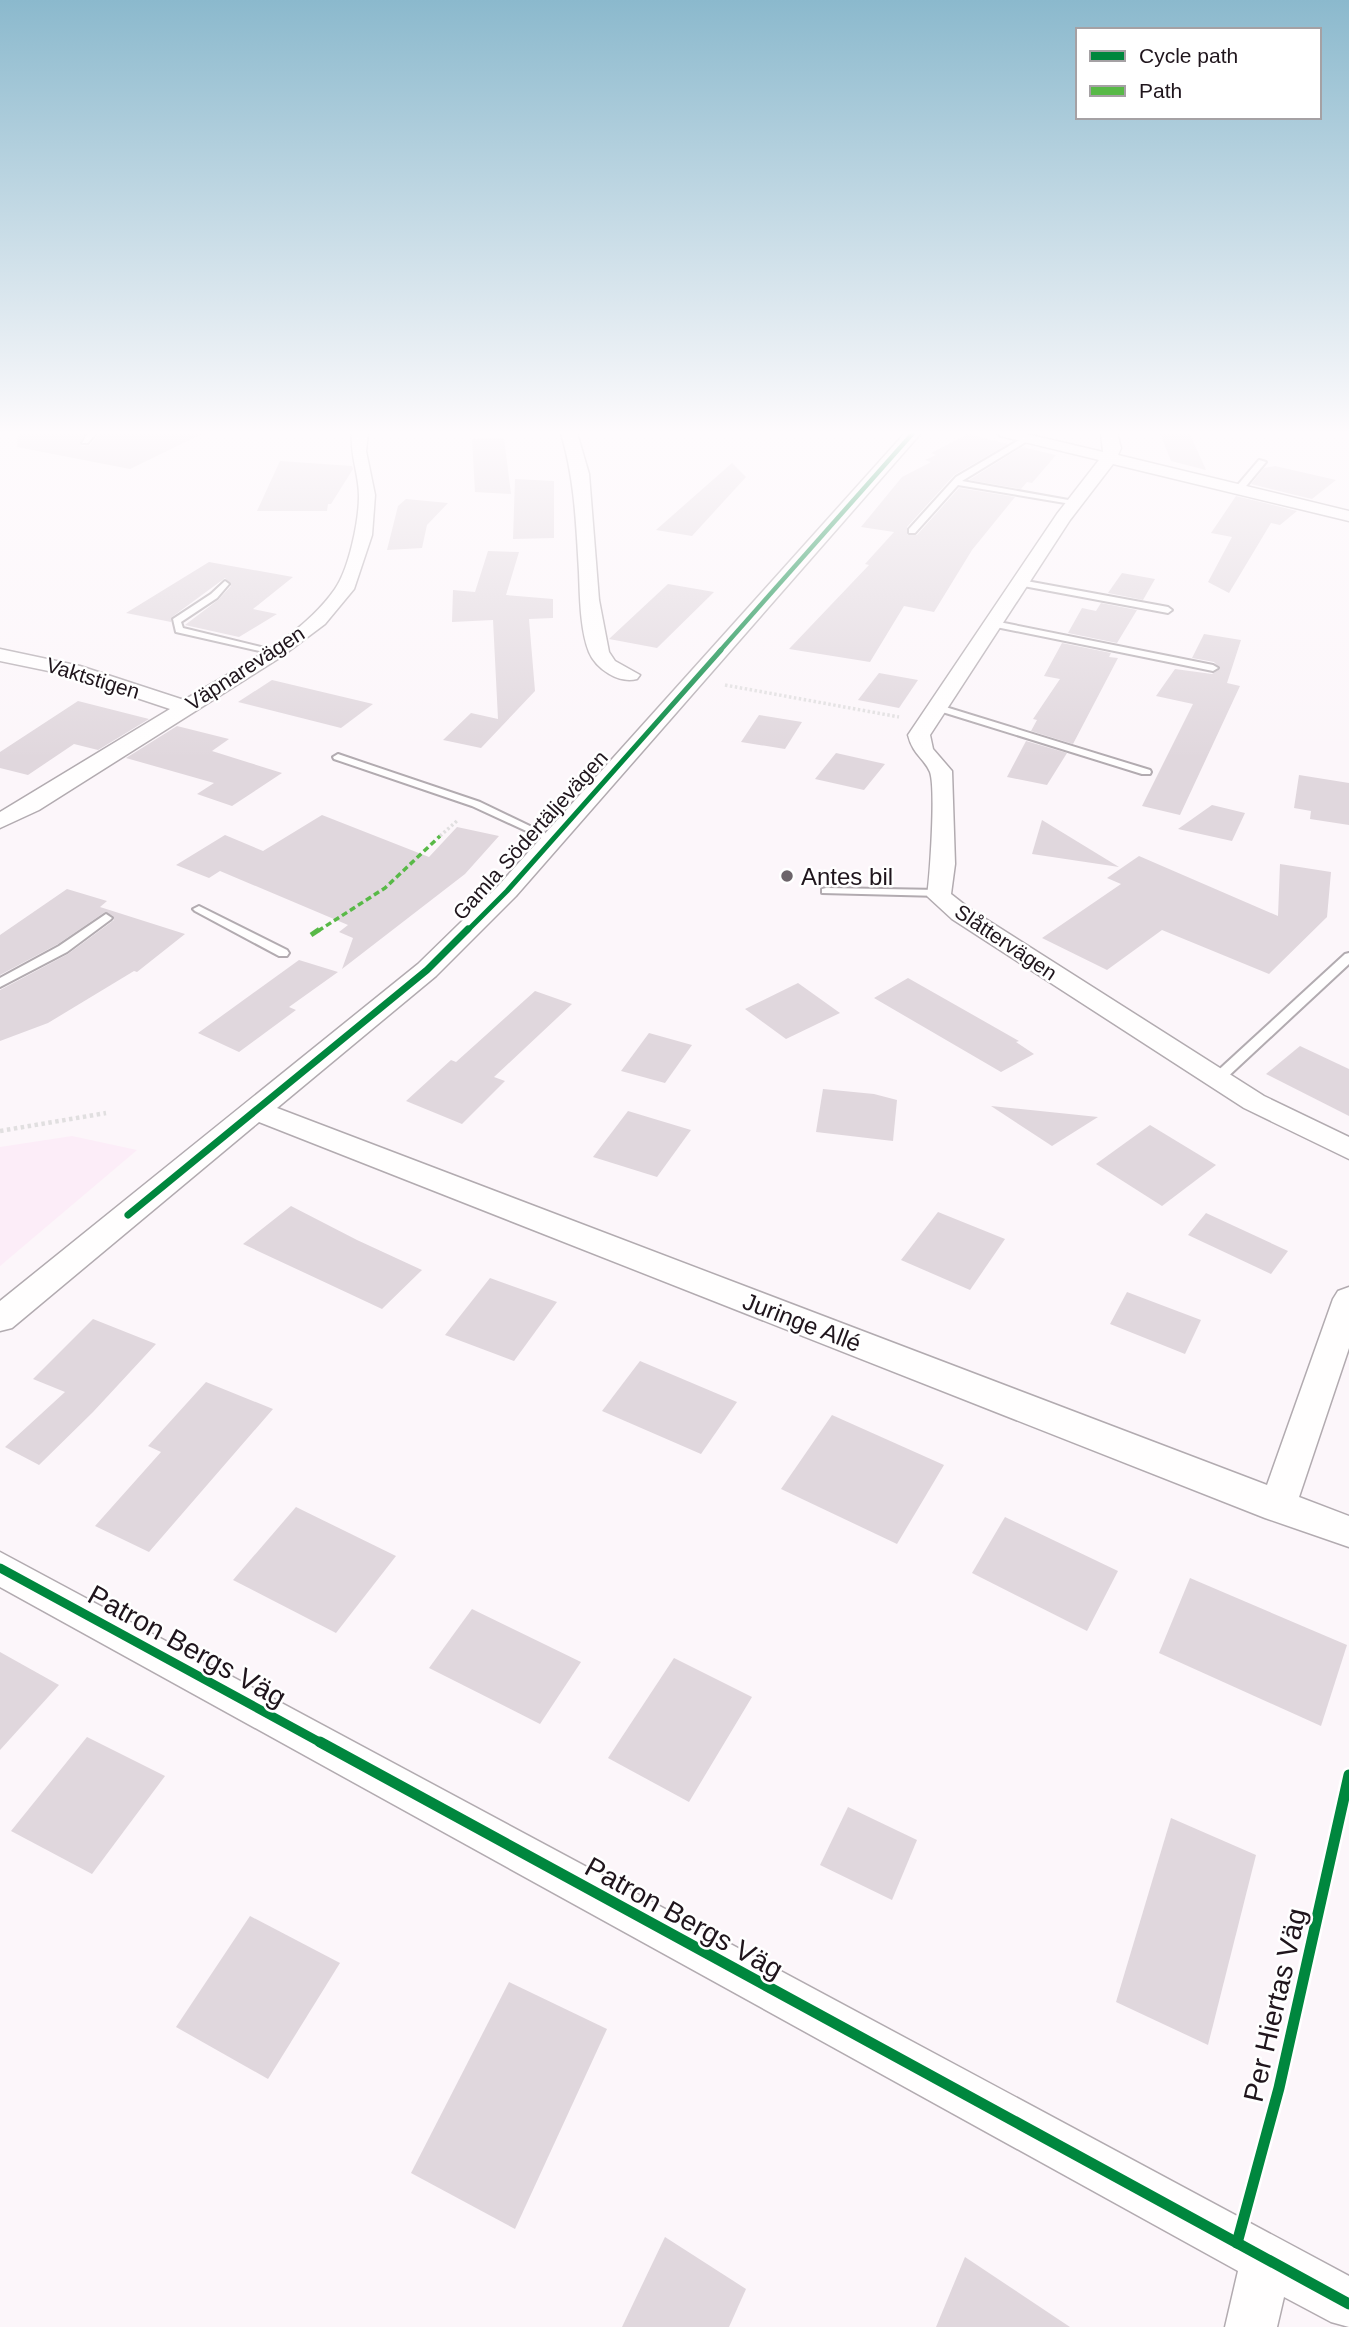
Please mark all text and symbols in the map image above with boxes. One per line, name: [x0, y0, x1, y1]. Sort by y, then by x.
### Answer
legend: [1076, 28, 1321, 119]
text: Cycle path: [1139, 44, 1238, 67]
text: Path: [1139, 79, 1182, 102]
street label: Väpnarevägen: [181, 621, 309, 715]
street label: Vaktstigen: [43, 653, 143, 703]
street label: Gamla Södertäljevägen: [448, 746, 612, 924]
place label: Antes bil: [801, 863, 893, 890]
marker: Antes bil: [779, 868, 795, 884]
street label: Slåttervägen: [951, 899, 1061, 985]
street label: Juringe Allé: [739, 1287, 865, 1357]
street label: Patron Bergs Väg: [83, 1579, 291, 1713]
street label: Patron Bergs Väg: [580, 1851, 788, 1985]
street label: Per Hiertas Väg: [1238, 1905, 1312, 2105]

